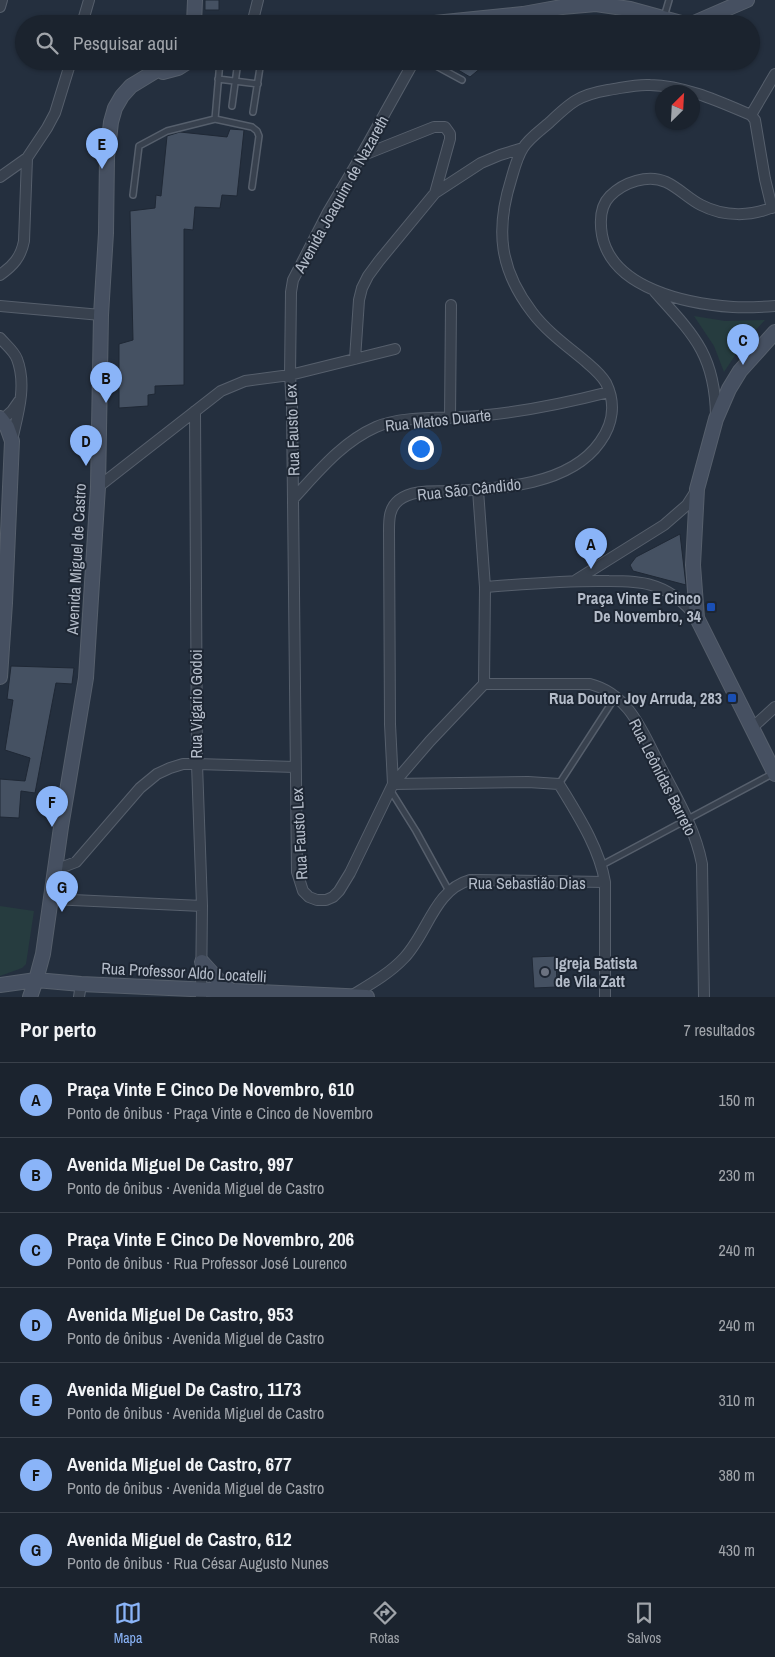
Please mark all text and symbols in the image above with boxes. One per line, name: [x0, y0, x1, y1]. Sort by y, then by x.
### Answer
search box: [15, 15, 760, 70]
icon: search: [33, 29, 61, 57]
text: Pesquisar aqui: [73, 30, 178, 56]
north arrow: [655, 85, 700, 130]
street label: Avenida Joaquim de Nazareth: [288, 111, 394, 278]
pin: E: [86, 128, 118, 169]
pin: C: [727, 324, 759, 365]
pin: B: [90, 362, 122, 403]
street label: Rua Fausto Lex: [279, 383, 305, 476]
street label: Rua Matos Duarte: [384, 403, 492, 437]
pin: D: [70, 425, 102, 466]
your location: [408, 436, 434, 462]
street label: Rua São Cândido: [416, 473, 522, 505]
street label: Avenida Miguel de Castro: [61, 483, 91, 636]
pin: A: [575, 528, 607, 569]
place label: Praça Vinte E Cinco De Novembro, 34: [577, 587, 702, 627]
marker: Praça Vinte E Cinco De Novembro, 34: [705, 601, 717, 613]
street label: Rua Vigario Godoi: [185, 649, 207, 759]
place label: Rua Doutor Joy Arruda, 283: [549, 687, 722, 709]
marker: Rua Doutor Joy Arruda, 283: [726, 692, 738, 704]
street label: Rua Leônidas Barreto: [624, 715, 702, 839]
pin: F: [36, 786, 68, 827]
street label: Rua Fausto Lex: [286, 787, 312, 881]
pin: G: [46, 871, 78, 912]
street label: Rua Sebastião Dias: [468, 872, 586, 894]
place label: Igreja Batista de Vila Zatt: [555, 952, 638, 992]
street label: Rua Professor Aldo Locatelli: [101, 957, 267, 987]
marker: Igreja Batista de Vila Zatt: [539, 966, 551, 978]
text: Por perto: [20, 1015, 97, 1044]
text: 7 resultados: [684, 1019, 755, 1041]
text: Praça Vinte E Cinco De Novembro, 610: [67, 1076, 354, 1102]
text: A: [31, 1089, 41, 1111]
text: 150 m: [719, 1089, 755, 1111]
text: Ponto de ônibus · Praça Vinte e Cinco de Novembro: [67, 1102, 373, 1124]
text: Avenida Miguel De Castro, 997: [67, 1151, 293, 1177]
text: B: [31, 1164, 41, 1186]
text: 230 m: [719, 1164, 755, 1186]
text: Ponto de ônibus · Avenida Miguel de Castro: [67, 1177, 324, 1199]
text: Praça Vinte E Cinco De Novembro, 206: [67, 1226, 354, 1252]
text: C: [31, 1239, 41, 1261]
text: 240 m: [719, 1239, 755, 1261]
text: Ponto de ônibus · Rua Professor José Lourenco: [67, 1252, 347, 1274]
text: Avenida Miguel De Castro, 953: [67, 1301, 293, 1327]
text: D: [31, 1314, 41, 1336]
text: 240 m: [719, 1314, 755, 1336]
text: Ponto de ônibus · Avenida Miguel de Castro: [67, 1327, 324, 1349]
text: Avenida Miguel De Castro, 1173: [67, 1376, 301, 1402]
text: E: [32, 1389, 40, 1411]
text: 310 m: [719, 1389, 755, 1411]
text: Ponto de ônibus · Avenida Miguel de Castro: [67, 1402, 324, 1424]
text: Avenida Miguel de Castro, 677: [67, 1451, 292, 1477]
text: F: [32, 1464, 40, 1486]
text: 380 m: [719, 1464, 755, 1486]
text: Ponto de ônibus · Avenida Miguel de Castro: [67, 1477, 324, 1499]
text: Avenida Miguel de Castro, 612: [67, 1526, 292, 1552]
text: G: [31, 1539, 41, 1561]
text: 430 m: [719, 1539, 755, 1561]
text: Ponto de ônibus · Rua César Augusto Nunes: [67, 1552, 329, 1574]
tab: Mapa: [114, 1599, 142, 1647]
tab: Rotas: [370, 1599, 400, 1647]
tab: Salvos: [627, 1599, 661, 1647]

